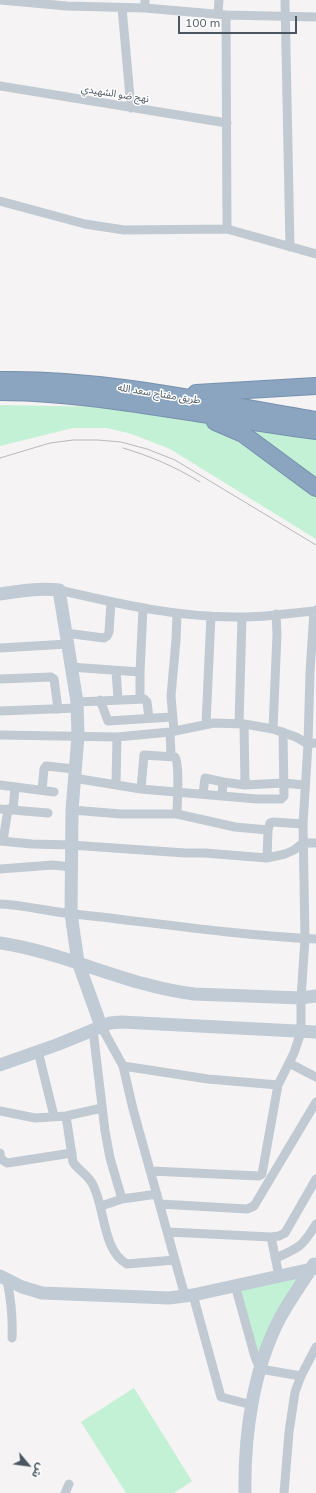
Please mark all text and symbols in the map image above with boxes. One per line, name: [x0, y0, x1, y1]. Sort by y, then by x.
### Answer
scale bar: [180, 8, 299, 34]
text: 100 m: [185, 15, 220, 30]
street label: نهج ضو الشهيدي: [80, 83, 150, 105]
street label: طريق مفتاح سعد الله: [117, 382, 201, 406]
north arrow: [8, 1445, 48, 1485]
text: ش: [29, 1461, 48, 1481]

